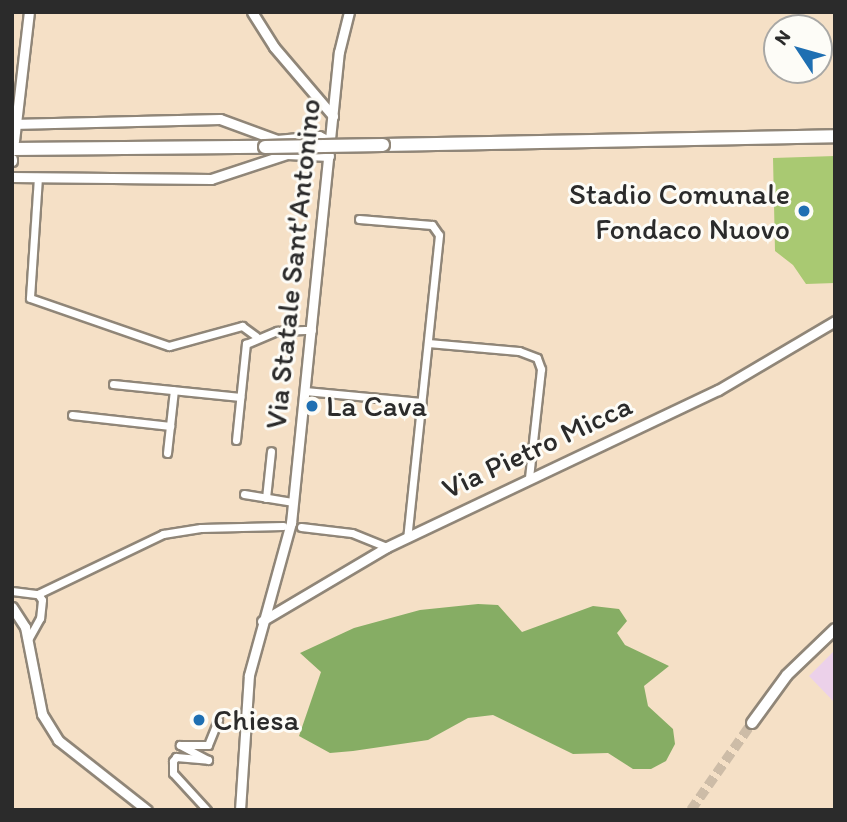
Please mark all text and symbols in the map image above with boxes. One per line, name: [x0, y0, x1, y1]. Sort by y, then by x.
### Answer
north arrow: [763, 14, 833, 84]
text: N: [769, 26, 795, 49]
street label: Via Statale Sant'Antonino: [258, 97, 328, 431]
place label: Stadio Comunale Fondaco Nuovo: [570, 176, 790, 246]
marker: Stadio Comunale Fondaco Nuovo: [796, 203, 812, 219]
place label: La Cava: [326, 388, 427, 424]
street label: Via Pietro Micca: [437, 388, 637, 506]
marker: La Cava: [304, 398, 320, 414]
place label: Chiesa: [213, 702, 299, 738]
marker: Chiesa: [191, 712, 207, 728]

